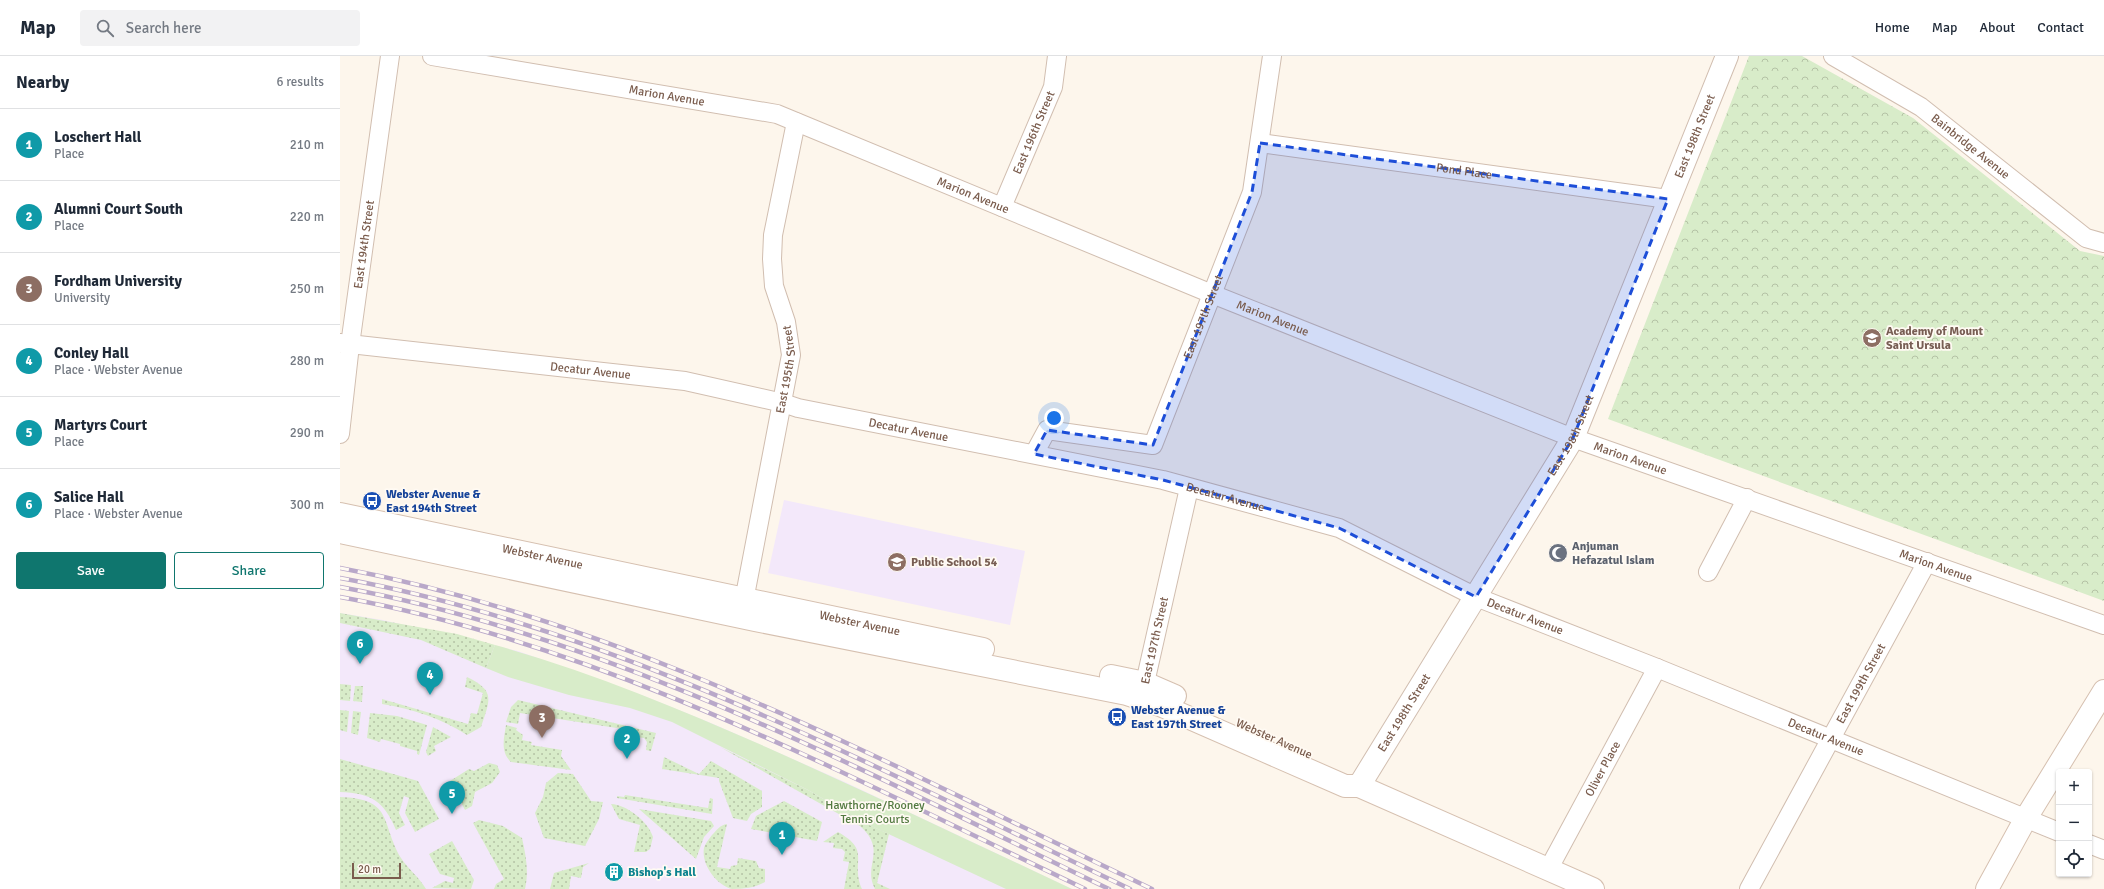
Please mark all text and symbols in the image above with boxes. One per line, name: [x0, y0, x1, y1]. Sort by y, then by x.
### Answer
search box: [80, 10, 360, 46]
text: Map: [20, 16, 56, 40]
icon: search: [94, 17, 116, 39]
text: Search here: [126, 19, 201, 37]
text: Home: [1875, 19, 1910, 36]
text: Map: [1932, 19, 1957, 36]
text: About: [1979, 19, 2015, 36]
text: Contact: [2037, 19, 2084, 36]
text: Nearby: [16, 72, 69, 93]
text: 6 results: [276, 74, 324, 90]
street label: Marion Avenue: [628, 82, 706, 109]
street label: East 196th Street: [1009, 89, 1058, 176]
street label: East 198th Street: [1671, 92, 1718, 180]
street label: Bainbridge Avenue: [1928, 111, 2013, 182]
text: Loschert Hall: [54, 128, 142, 146]
text: 1: [25, 137, 33, 153]
text: 210 m: [290, 137, 324, 153]
text: Place: [54, 146, 84, 162]
street label: Pond Place: [1435, 160, 1493, 182]
street label: Marion Avenue: [935, 174, 1011, 217]
street label: East 194th Street: [350, 199, 377, 290]
text: Alumni Court South: [54, 200, 183, 218]
text: 2: [25, 209, 33, 225]
text: 220 m: [290, 209, 324, 225]
text: Place: [54, 218, 84, 234]
text: Fordham University: [54, 272, 182, 290]
street label: East 197th Street: [1180, 273, 1226, 361]
text: 3: [25, 281, 33, 297]
text: 250 m: [290, 281, 324, 297]
text: University: [54, 290, 110, 306]
street label: Marion Avenue: [1234, 297, 1311, 339]
street label: East 195th Street: [773, 324, 799, 415]
place label: Academy of Mount Saint Ursula: [1886, 324, 1984, 353]
school or university icon: Academy of Mount Saint Ursula: [1861, 327, 1883, 349]
text: Conley Hall: [54, 344, 129, 362]
text: 4: [25, 353, 33, 369]
text: 280 m: [290, 353, 324, 369]
street label: Decatur Avenue: [549, 359, 631, 382]
text: Place · Webster Avenue: [54, 362, 183, 378]
street label: East 198th Street: [1544, 393, 1597, 479]
your location: [1044, 408, 1064, 428]
street label: Decatur Avenue: [867, 415, 950, 445]
text: Martyrs Court: [54, 416, 147, 434]
text: 5: [25, 425, 33, 441]
text: 290 m: [290, 425, 324, 441]
text: Place: [54, 434, 84, 450]
street label: Marion Avenue: [1592, 438, 1669, 478]
street label: Decatur Avenue: [1184, 479, 1266, 515]
place label: Webster Avenue & East 194th Street: [386, 487, 481, 516]
text: Salice Hall: [54, 488, 124, 506]
bus stop icon: Webster Avenue & East 194th Street: [361, 490, 383, 512]
text: 6: [25, 497, 33, 513]
text: 300 m: [290, 497, 324, 513]
text: Place · Webster Avenue: [54, 506, 183, 522]
place label: Anjuman Hefazatul Islam: [1572, 539, 1655, 568]
street label: Webster Avenue: [501, 541, 584, 572]
mosque icon: Anjuman Hefazatul Islam: [1547, 542, 1569, 564]
street label: Marion Avenue: [1897, 546, 1975, 586]
school or university icon: Public School 54: [886, 551, 908, 573]
button: Save: [16, 552, 166, 589]
button: Share: [174, 552, 324, 589]
place label: Public School 54: [911, 555, 998, 570]
street label: East 197th Street: [1137, 595, 1172, 685]
street label: Decatur Avenue: [1485, 595, 1566, 638]
street label: Webster Avenue: [818, 607, 901, 639]
pin: 6: [347, 631, 373, 664]
street label: East 199th Street: [1833, 641, 1889, 726]
pin: 4: [417, 662, 443, 695]
street label: East 198th Street: [1374, 671, 1434, 755]
place label: Webster Avenue & East 197th Street: [1131, 703, 1226, 732]
pin: 3: [529, 705, 555, 738]
bus stop icon: Webster Avenue & East 197th Street: [1106, 706, 1128, 728]
street label: Webster Avenue: [1233, 715, 1315, 763]
street label: Decatur Avenue: [1786, 715, 1866, 759]
pin: 2: [614, 726, 640, 759]
street label: Oliver Place: [1582, 738, 1624, 799]
map controls: [2056, 769, 2092, 877]
button: +: [2056, 769, 2092, 805]
pin: 5: [439, 781, 465, 814]
park label: Hawthorne/Rooney Tennis Courts: [825, 798, 925, 827]
button: −: [2056, 805, 2092, 841]
pin: 1: [769, 822, 795, 855]
button: locate: [2056, 841, 2092, 877]
scale bar: [352, 861, 401, 880]
building icon: Bishop's Hall: [603, 861, 625, 883]
text: 20 m: [358, 863, 381, 876]
place label: Bishop's Hall: [628, 865, 696, 880]

